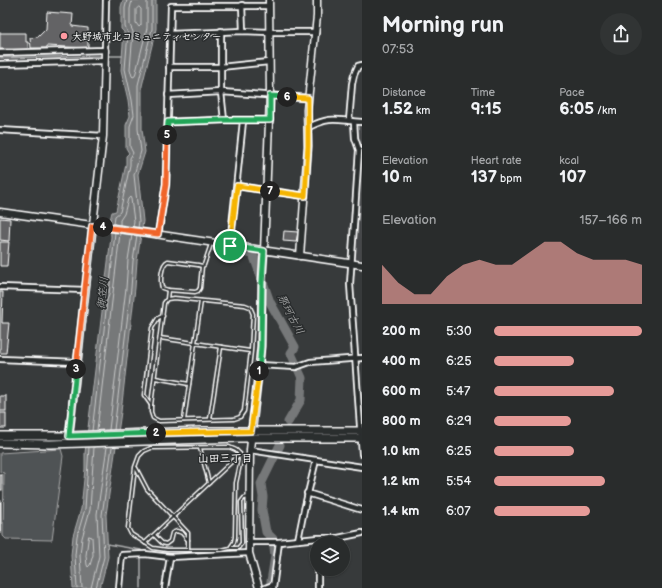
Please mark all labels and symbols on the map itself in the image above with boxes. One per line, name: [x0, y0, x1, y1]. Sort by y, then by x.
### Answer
marker: 大野城市北コミュニティセンター: [59, 31, 69, 41]
place label: 大野城市北コミュニティセンター: [72, 31, 221, 43]
pin: 6: [277, 87, 297, 107]
pin: 5: [157, 125, 177, 145]
pin: 7: [260, 181, 280, 201]
pin: 4: [93, 217, 113, 237]
pin: [213, 229, 247, 263]
water label: 御笠川: [94, 276, 111, 310]
water label: 那珂古川: [274, 292, 307, 337]
pin: 3: [66, 359, 86, 379]
pin: 1: [249, 361, 269, 381]
pin: 2: [146, 423, 166, 443]
district label: 山田三丁目: [198, 452, 253, 465]

